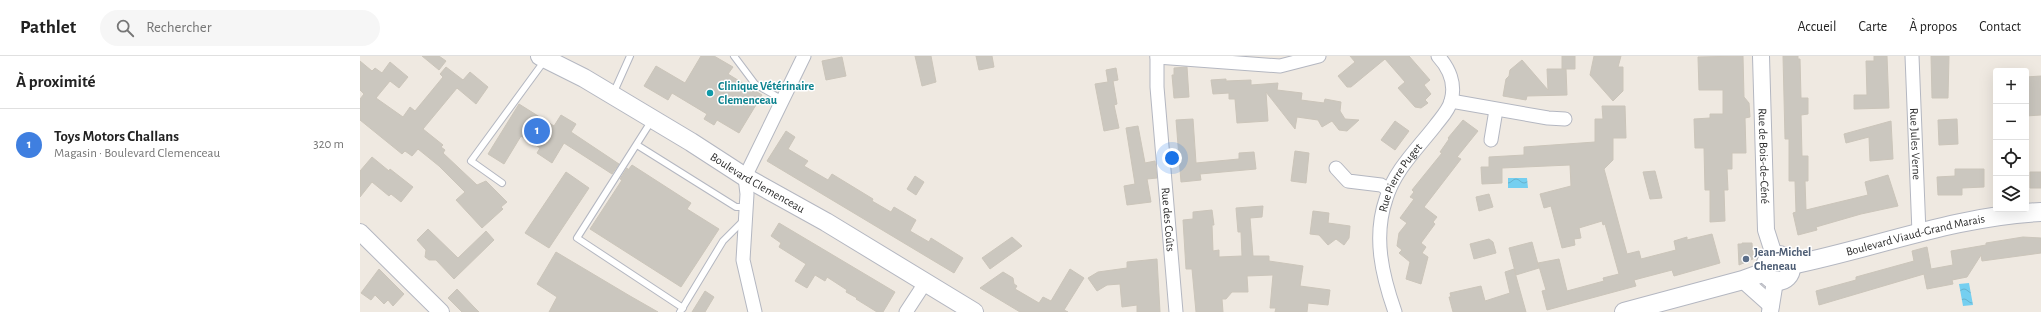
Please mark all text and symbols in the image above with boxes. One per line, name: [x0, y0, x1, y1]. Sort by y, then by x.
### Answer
search box: [100, 10, 380, 46]
icon: search: [114, 17, 136, 39]
text: Pathlet: [20, 18, 76, 37]
text: Rechercher: [146, 20, 212, 35]
text: Accueil: [1797, 20, 1836, 34]
text: Carte: [1858, 20, 1887, 34]
text: À propos: [1909, 20, 1957, 34]
text: Contact: [1979, 20, 2021, 34]
map controls: [1993, 68, 2029, 212]
button: +: [1993, 68, 2029, 104]
text: À proximité: [16, 73, 96, 90]
place label: Clinique Vétérinaire Clemenceau: [718, 80, 815, 106]
marker: Clinique Vétérinaire Clemenceau: [705, 88, 715, 98]
button: −: [1993, 104, 2029, 140]
street label: Rue de Bois-de-Céné: [1756, 108, 1771, 204]
street label: Rue Jules Verne: [1908, 108, 1923, 180]
pin: 1: [524, 116, 550, 146]
text: Toys Motors Challans: [54, 129, 179, 144]
text: 1: [27, 138, 31, 151]
text: 320 m: [313, 138, 344, 151]
button: locate: [1993, 140, 2029, 176]
street label: Rue Pierre Puget: [1377, 141, 1424, 213]
text: Magasin · Boulevard Clemenceau: [54, 147, 220, 160]
your location: [1162, 148, 1182, 168]
street label: Boulevard Clemenceau: [708, 150, 807, 215]
button: layers: [1993, 176, 2029, 212]
street label: Rue des Coûts: [1159, 187, 1177, 252]
street label: Boulevard Viaud-Grand Marais: [1845, 212, 1986, 258]
place label: Jean-Michel Cheneau: [1754, 246, 1811, 272]
marker: Jean-Michel Cheneau: [1741, 254, 1751, 264]

